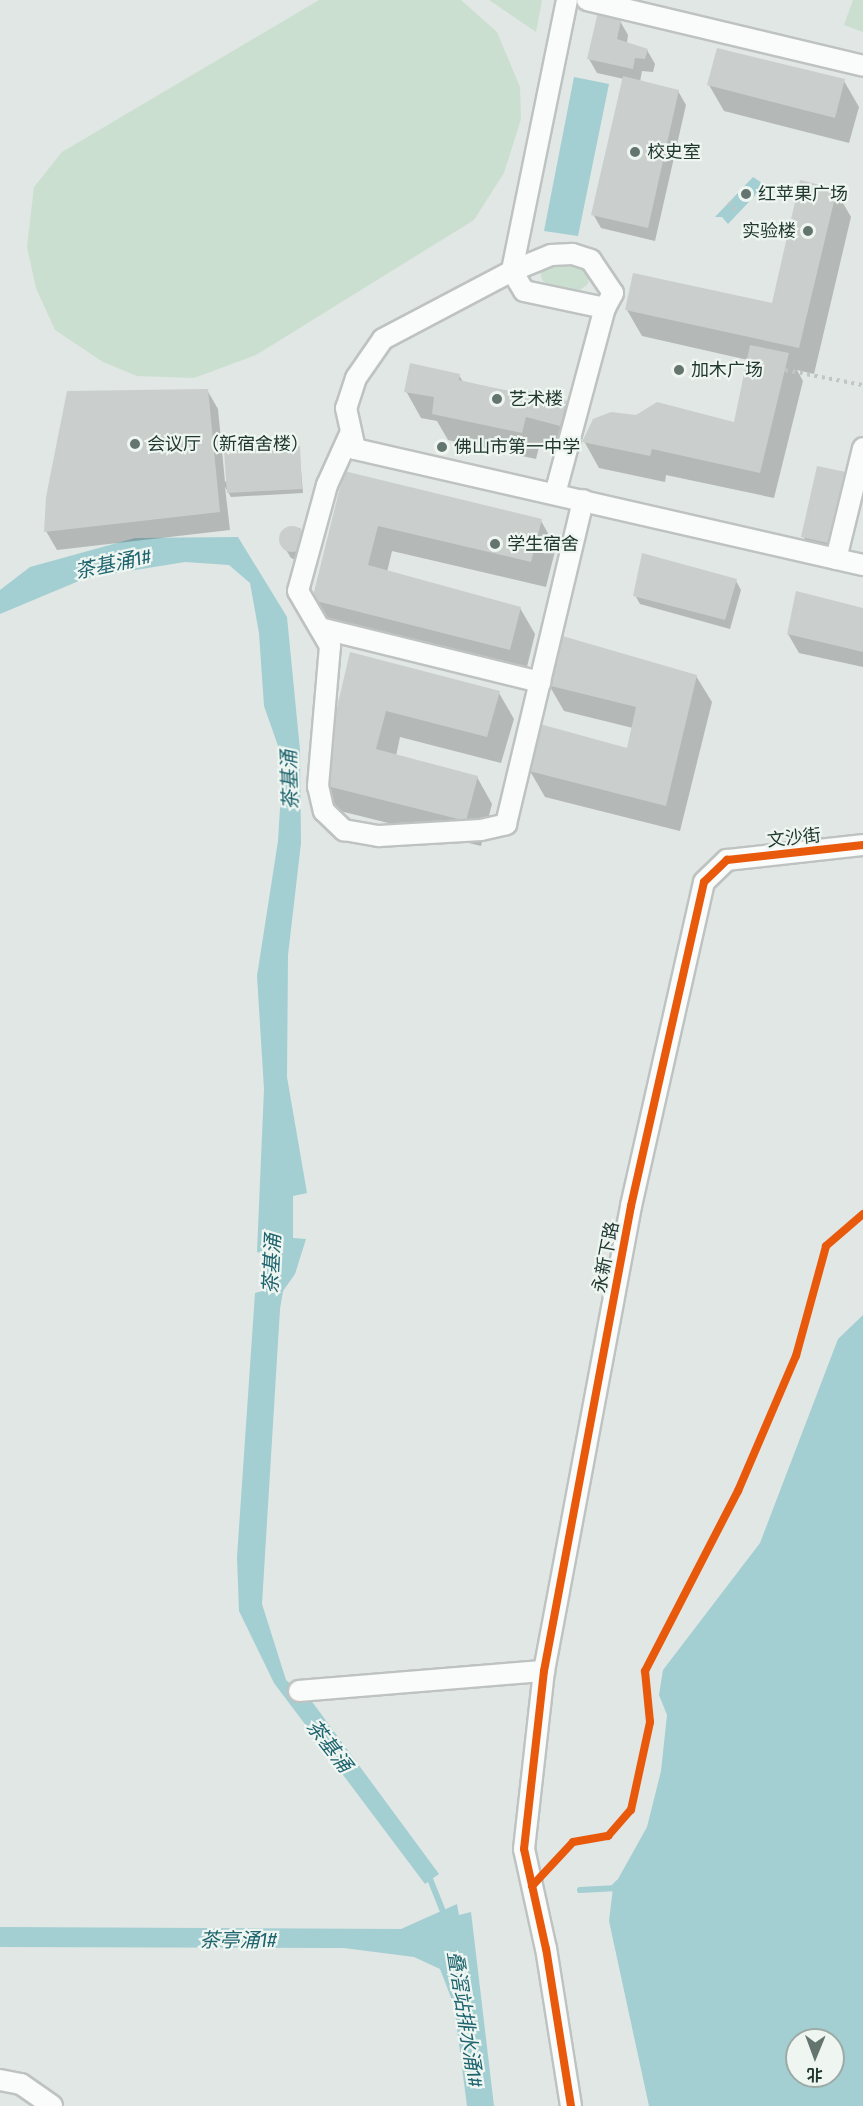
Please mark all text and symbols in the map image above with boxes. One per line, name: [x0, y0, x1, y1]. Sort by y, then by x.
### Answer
place label: 校史室: [647, 141, 701, 163]
marker: 校史室: [628, 145, 642, 159]
place label: 红苹果广场: [758, 183, 848, 205]
marker: 红苹果广场: [739, 187, 753, 201]
place label: 实验楼: [742, 220, 796, 242]
marker: 实验楼: [801, 224, 815, 238]
place label: 加木广场: [691, 359, 763, 381]
marker: 加木广场: [672, 363, 686, 377]
place label: 艺术楼: [509, 388, 563, 410]
marker: 艺术楼: [490, 392, 504, 406]
place label: 会议厅（新宿舍楼）: [147, 433, 309, 455]
place label: 佛山市第一中学: [454, 436, 580, 458]
marker: 会议厅（新宿舍楼）: [128, 437, 142, 451]
marker: 佛山市第一中学: [435, 440, 449, 454]
place label: 学生宿舍: [507, 533, 579, 555]
marker: 学生宿舍: [488, 537, 502, 551]
water label: 茶基涌1#: [73, 544, 153, 584]
water label: 茶基涌: [277, 750, 303, 810]
street label: 文沙街: [766, 824, 822, 852]
street label: 永新下路: [589, 1220, 623, 1294]
water label: 茶基涌: [258, 1233, 286, 1295]
water label: 茶基涌: [301, 1715, 357, 1777]
water label: 茶亭涌1#: [199, 1928, 277, 1952]
water label: 叠滘站排水涌1#: [442, 1949, 488, 2089]
north arrow: [785, 2028, 845, 2088]
text: 北: [807, 2065, 823, 2084]

